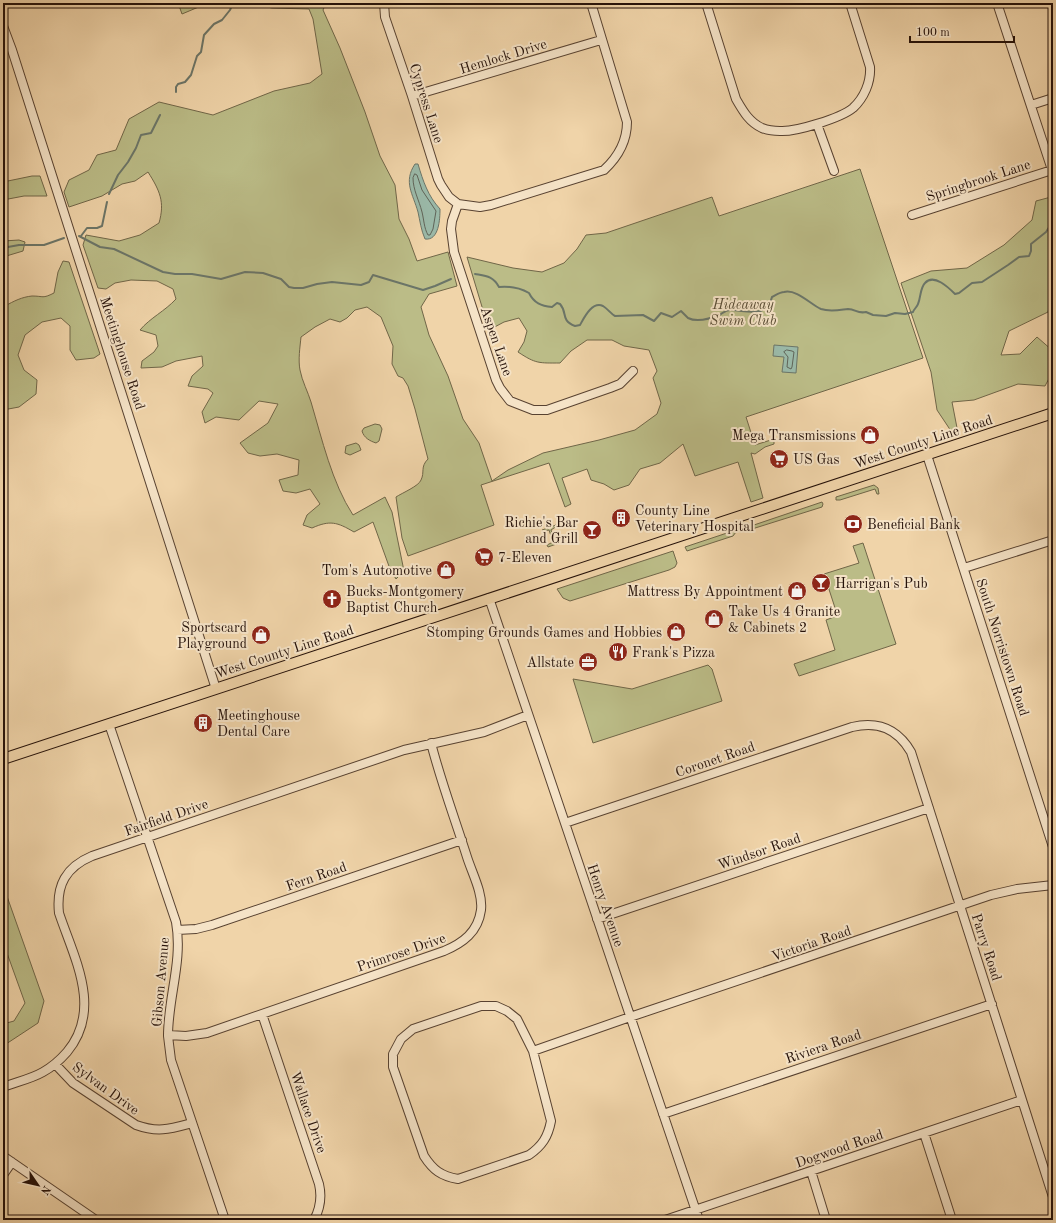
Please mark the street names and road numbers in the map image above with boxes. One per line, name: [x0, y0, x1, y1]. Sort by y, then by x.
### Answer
street label: Hemlock Drive: [458, 37, 548, 77]
street label: Cypress Lane: [407, 62, 445, 145]
street label: Springbrook Lane: [924, 157, 1032, 204]
street label: Meetinghouse Road: [97, 295, 147, 412]
street label: Aspen Lane: [478, 305, 514, 378]
street label: West County Line Road: [852, 413, 994, 471]
street label: South Norristown Road: [973, 577, 1031, 718]
street label: West County Line Road: [213, 623, 355, 681]
street label: Coronet Road: [674, 740, 757, 780]
street label: Fairfield Drive: [123, 797, 210, 839]
street label: Windsor Road: [716, 831, 803, 873]
street label: Fern Road: [284, 860, 349, 894]
street label: Henry Avenue: [584, 862, 626, 949]
street label: Parry Road: [969, 912, 1003, 983]
street label: Victoria Road: [770, 924, 853, 964]
street label: Primrose Drive: [355, 931, 448, 975]
street label: Gibson Avenue: [150, 937, 172, 1028]
street label: Riviera Road: [784, 1027, 863, 1066]
street label: Sylvan Drive: [69, 1060, 141, 1118]
street label: Wallace Drive: [288, 1070, 329, 1155]
street label: Dogwood Road: [794, 1127, 885, 1171]

